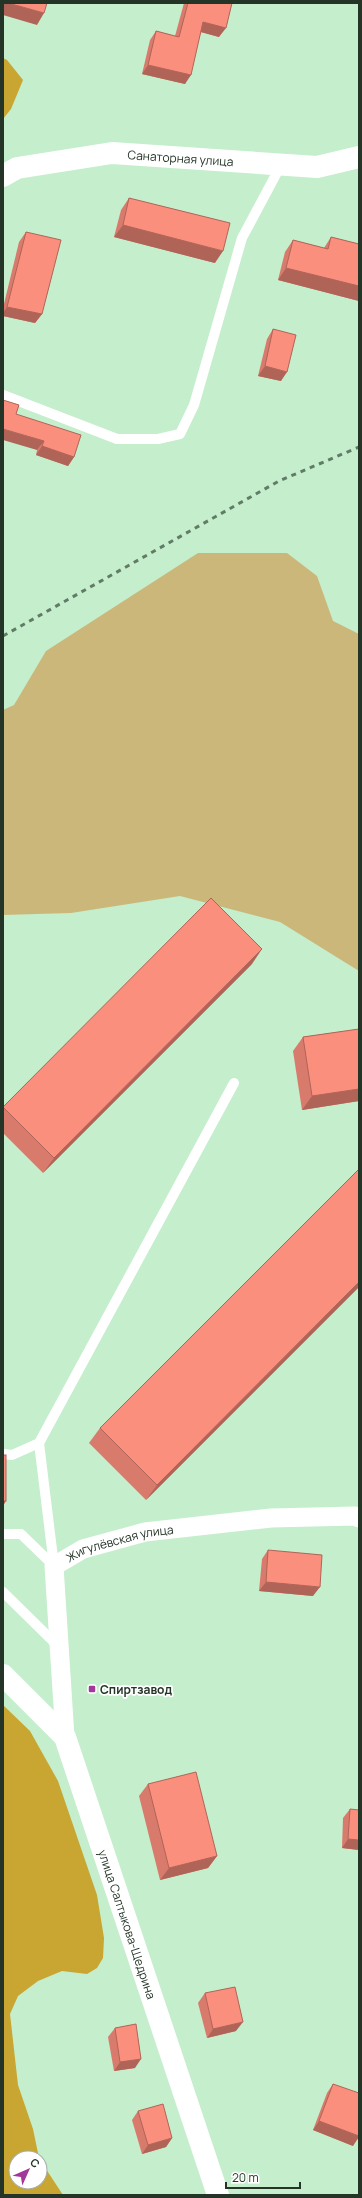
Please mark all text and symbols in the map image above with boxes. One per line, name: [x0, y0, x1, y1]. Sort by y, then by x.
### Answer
street label: Санаторная улица: [127, 146, 234, 170]
street label: Жигулёвская улица: [62, 1520, 174, 1566]
place label: Спиртзавод: [100, 1681, 173, 1698]
marker: Спиртзавод: [87, 1684, 97, 1694]
street label: улица Салтыкова-Щедрина: [95, 1847, 160, 2001]
north arrow: [8, 2150, 48, 2190]
text: С: [27, 2154, 44, 2171]
scale bar: [226, 2164, 300, 2190]
text: 20 m: [232, 2169, 259, 2186]

